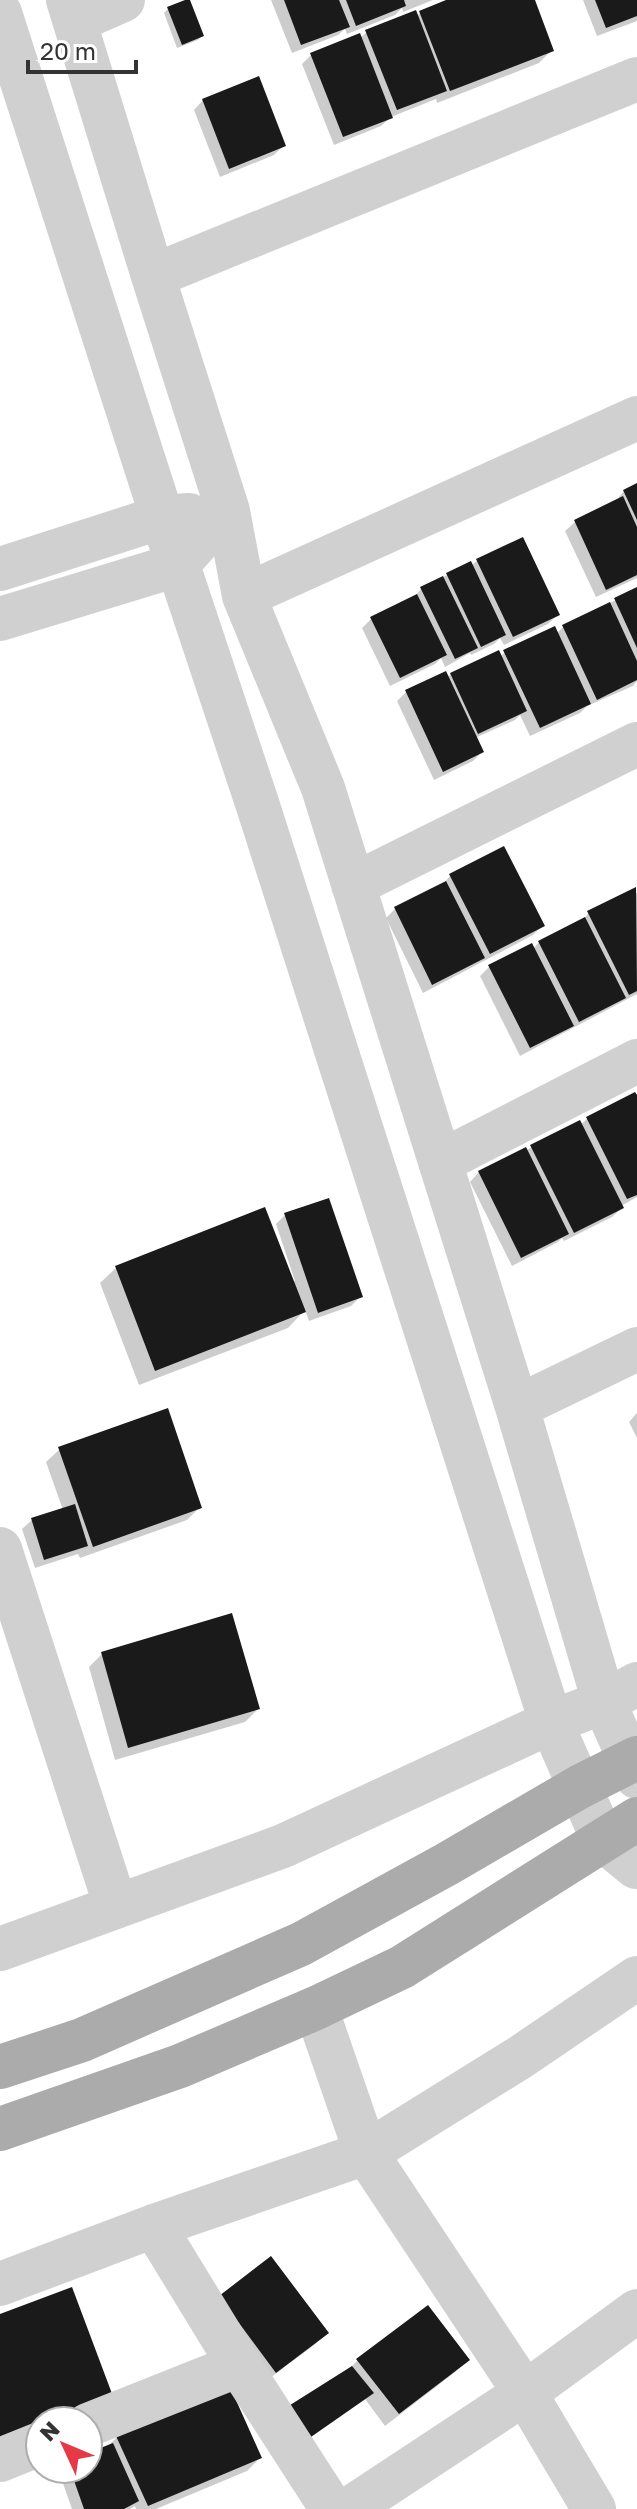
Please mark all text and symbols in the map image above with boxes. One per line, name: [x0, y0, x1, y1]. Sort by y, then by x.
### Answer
scale bar: [28, 24, 136, 74]
text: 20 m: [40, 36, 96, 65]
north arrow: [24, 2405, 104, 2485]
text: N: [34, 2415, 65, 2446]

